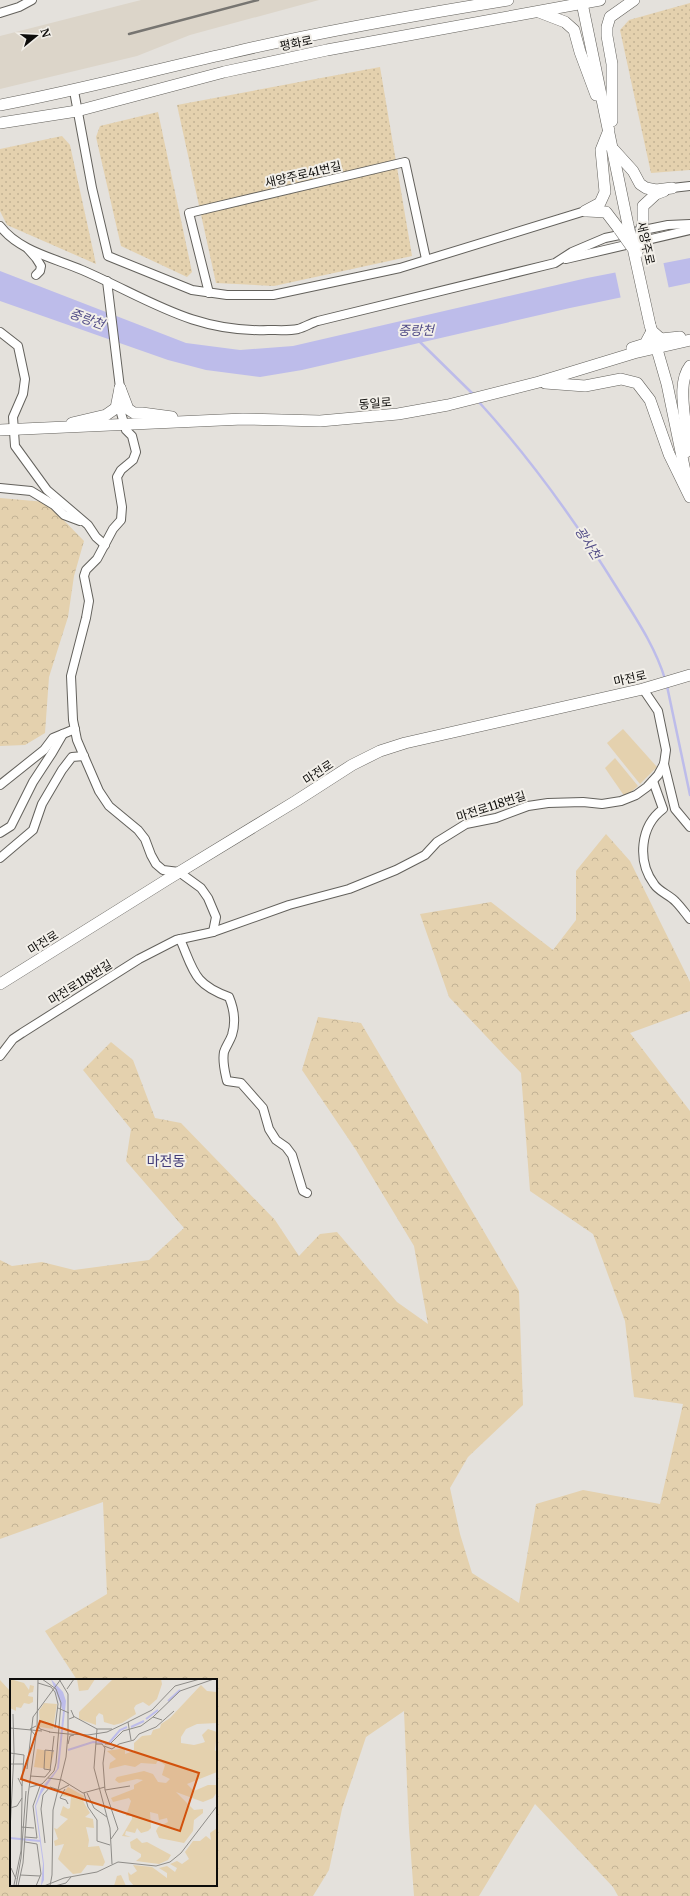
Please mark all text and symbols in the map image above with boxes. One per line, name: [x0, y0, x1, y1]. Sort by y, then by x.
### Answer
north arrow: [16, 16, 56, 56]
text: N: [38, 27, 54, 39]
street label: 평화로: [278, 32, 314, 54]
street label: 새양주로41번길: [263, 158, 343, 190]
street label: 새양주로: [634, 220, 658, 266]
water label: 중랑천: [67, 305, 108, 333]
water label: 중랑천: [398, 322, 435, 339]
street label: 동일로: [358, 394, 392, 412]
water label: 광사천: [571, 523, 605, 564]
street label: 마전로: [612, 667, 648, 689]
street label: 마전로: [300, 757, 336, 787]
street label: 마전로118번길: [454, 788, 528, 824]
street label: 마전로: [25, 927, 61, 957]
street label: 마전로118번길: [45, 956, 115, 1008]
district label: 마전동: [147, 1152, 185, 1170]
inset map: [10, 1679, 217, 1886]

